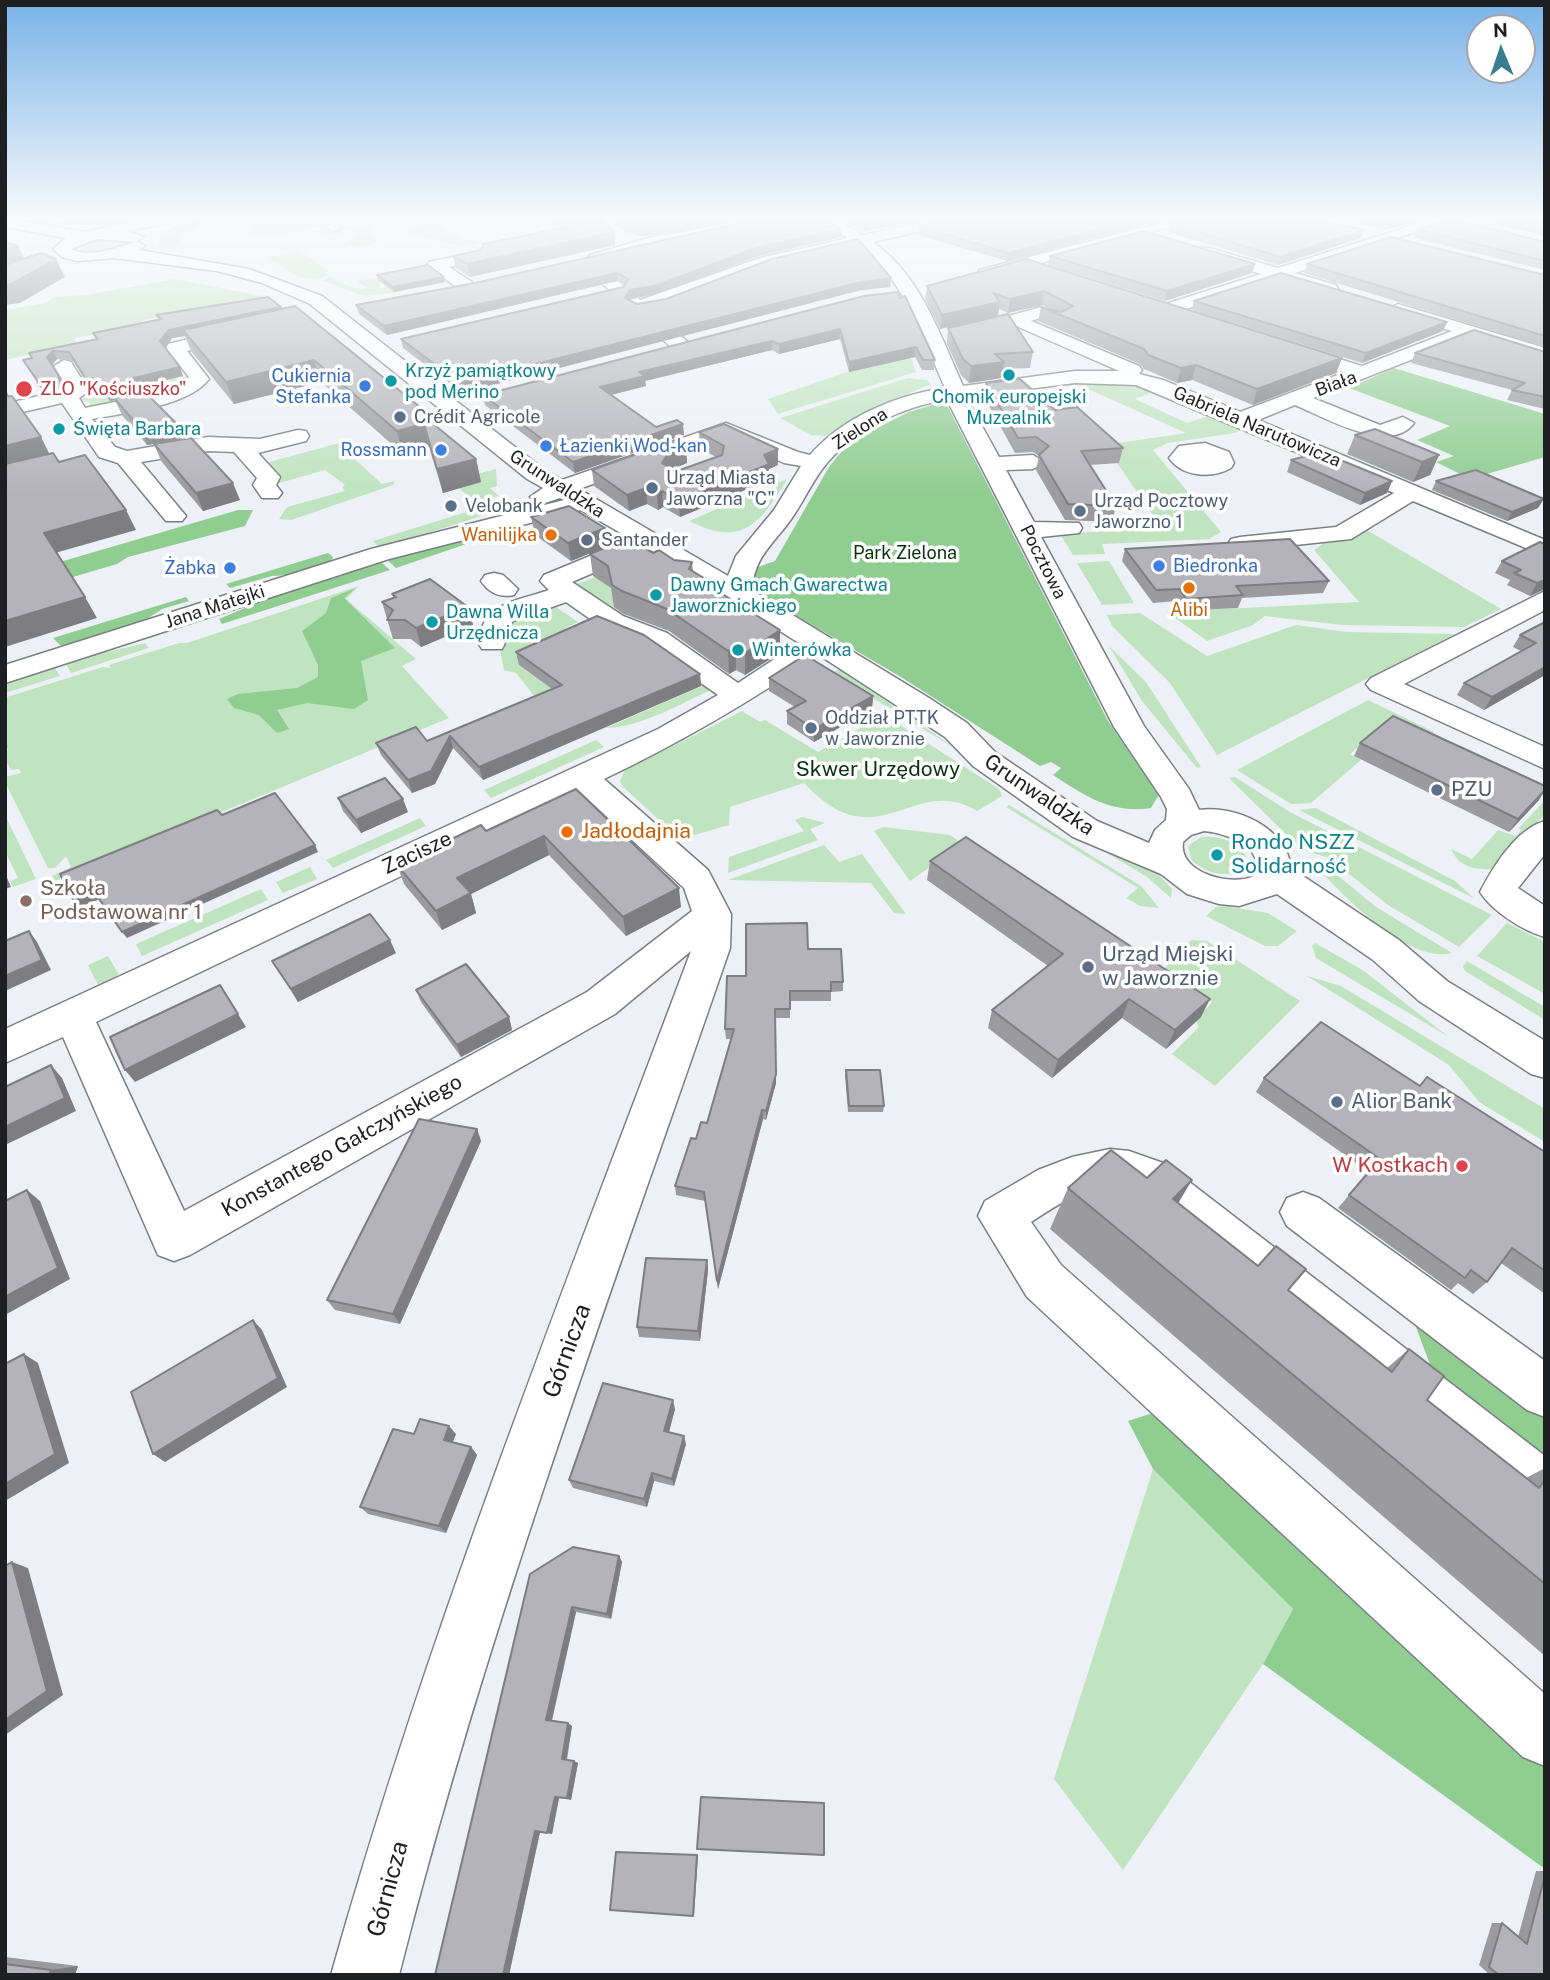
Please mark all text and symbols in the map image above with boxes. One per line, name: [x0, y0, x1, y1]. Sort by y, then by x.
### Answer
north arrow: [1466, 14, 1536, 84]
text: N: [1493, 19, 1508, 41]
place label: Krzyż pamiątkowy pod Merino: [405, 360, 556, 402]
place label: Cukiernia Stefanka: [271, 365, 351, 408]
marker: Chomik europejski Muzealnik: [1001, 367, 1017, 383]
street label: Biała: [1312, 367, 1360, 401]
marker: Krzyż pamiątkowy pod Merino: [383, 373, 399, 389]
place label: ZLO "Kościuszko": [40, 378, 186, 400]
marker: Cukiernia Stefanka: [357, 378, 373, 394]
marker: ZLO "Kościuszko": [14, 379, 34, 399]
street label: Gabriela Narutowicza: [1170, 382, 1344, 472]
place label: Chomik europejski Muzealnik: [932, 386, 1086, 428]
street label: Zielona: [828, 403, 892, 455]
place label: Crédit Agricole: [414, 406, 540, 428]
marker: Crédit Agricole: [392, 409, 408, 425]
place label: Święta Barbara: [73, 418, 201, 440]
marker: Święta Barbara: [51, 421, 67, 437]
place label: Łazienki Wod-kan: [560, 435, 707, 457]
marker: Łazienki Wod-kan: [538, 438, 554, 454]
place label: Rossmann: [341, 439, 427, 461]
marker: Rossmann: [433, 442, 449, 458]
street label: Grunwaldzka: [505, 445, 609, 523]
place label: Urząd Miasta Jaworzna "C": [666, 467, 776, 510]
marker: Urząd Miasta Jaworzna "C": [644, 480, 660, 496]
place label: Urząd Pocztowy Jaworzno 1: [1094, 490, 1228, 532]
place label: Velobank: [465, 495, 543, 517]
marker: Velobank: [443, 498, 459, 514]
marker: Urząd Pocztowy Jaworzno 1: [1072, 503, 1088, 519]
street label: Pocztowa: [1015, 521, 1071, 603]
place label: Wanilijka: [461, 524, 537, 546]
marker: Wanilijka: [543, 527, 559, 543]
place label: Santander: [601, 529, 688, 551]
marker: Santander: [579, 532, 595, 548]
park label: Park Zielona: [853, 542, 957, 564]
place label: Biedronka: [1173, 555, 1258, 577]
place label: Żabka: [164, 557, 216, 579]
marker: Biedronka: [1151, 558, 1167, 574]
marker: Żabka: [222, 560, 238, 576]
place label: Dawny Gmach Gwarectwa Jaworznickiego: [670, 574, 888, 616]
marker: Alibi: [1181, 580, 1197, 596]
street label: Jana Matejki: [162, 581, 268, 633]
marker: Dawny Gmach Gwarectwa Jaworznickiego: [648, 587, 664, 603]
place label: Alibi: [1170, 599, 1208, 621]
place label: Dawna Willa Urzędnicza: [446, 601, 549, 644]
marker: Dawna Willa Urzędnicza: [424, 614, 440, 630]
place label: Winterówka: [752, 639, 851, 661]
marker: Winterówka: [730, 642, 746, 658]
place label: Oddział PTTK w Jaworznie: [825, 707, 939, 750]
marker: Oddział PTTK w Jaworznie: [803, 720, 819, 736]
street label: Grunwaldzka: [979, 749, 1099, 841]
park label: Skwer Urzędowy: [796, 757, 960, 783]
place label: PZU: [1451, 777, 1492, 803]
marker: PZU: [1429, 782, 1445, 798]
place label: Jadłodajnia: [581, 819, 691, 845]
marker: Jadłodajnia: [559, 824, 575, 840]
street label: Zacisze: [378, 826, 456, 880]
place label: Rondo NSZZ Solidarność: [1231, 830, 1355, 880]
marker: Rondo NSZZ Solidarność: [1209, 847, 1225, 863]
place label: Szkoła Podstawowa nr 1: [40, 876, 202, 926]
marker: Szkoła Podstawowa nr 1: [18, 893, 34, 909]
place label: Urząd Miejski w Jaworznie: [1102, 942, 1233, 992]
marker: Urząd Miejski w Jaworznie: [1080, 959, 1096, 975]
street label: Konstantego Gałczyńskiego: [217, 1069, 467, 1223]
place label: Alior Bank: [1351, 1089, 1452, 1115]
marker: Alior Bank: [1329, 1094, 1345, 1110]
place label: W Kostkach: [1332, 1153, 1448, 1179]
marker: W Kostkach: [1454, 1158, 1470, 1174]
street label: Górnicza: [537, 1300, 597, 1402]
street label: Górnicza: [361, 1838, 415, 1940]

